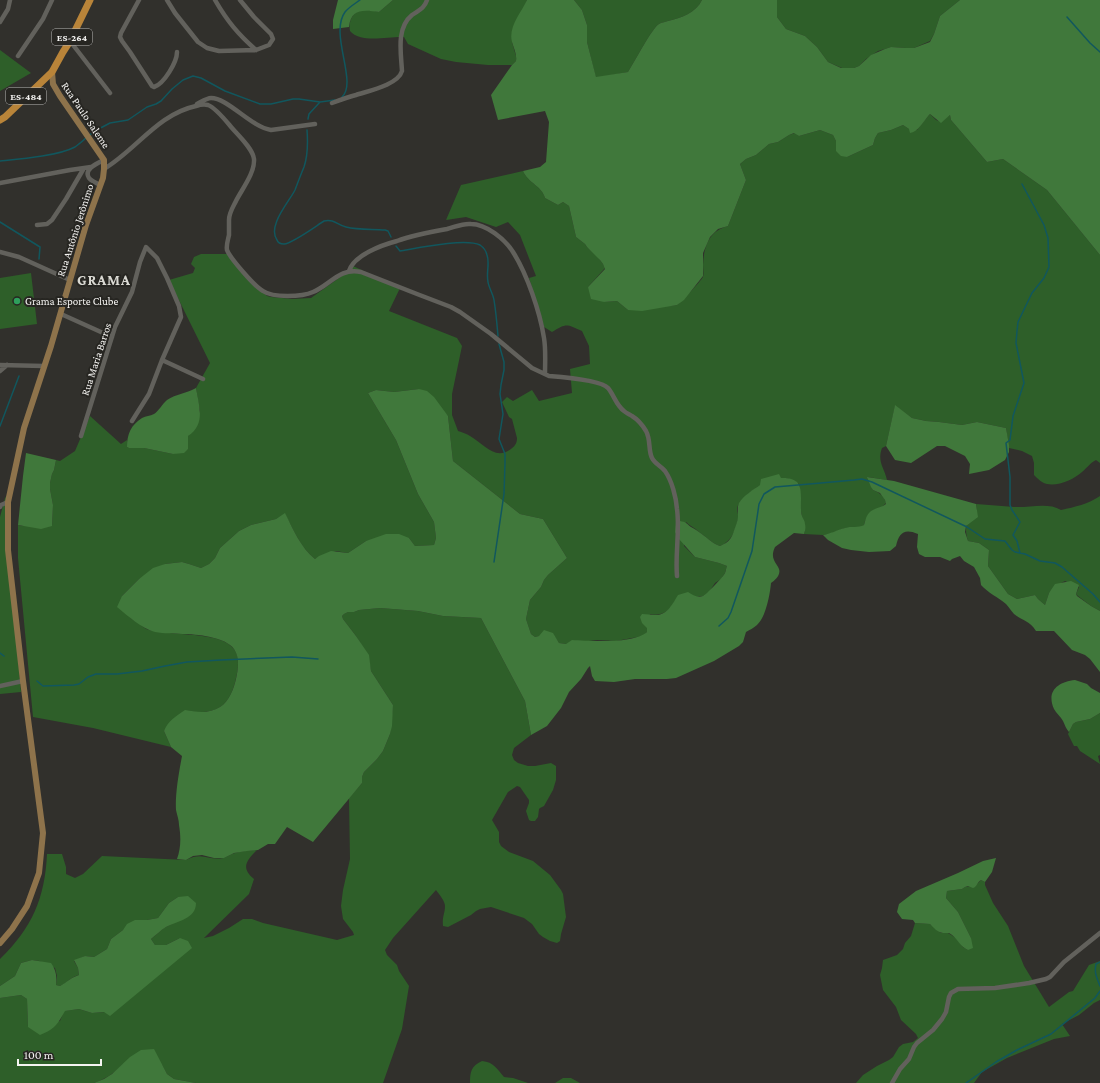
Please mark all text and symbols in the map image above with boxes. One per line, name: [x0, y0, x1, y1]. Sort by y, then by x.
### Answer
road number: ES-264: [52, 29, 92, 45]
street label: Rua Paulo Saleme: [59, 80, 113, 151]
road number: ES-484: [6, 88, 46, 104]
street label: Rua Antônio Jerônimo: [54, 182, 97, 278]
district label: GRAMA: [77, 272, 131, 288]
place label: Grama Esporte Clube: [25, 295, 118, 308]
marker: Grama Esporte Clube: [12, 296, 22, 306]
street label: Rua Maria Barros: [79, 321, 113, 397]
scale bar: [18, 1041, 101, 1067]
text: 100 m: [24, 1048, 54, 1062]

